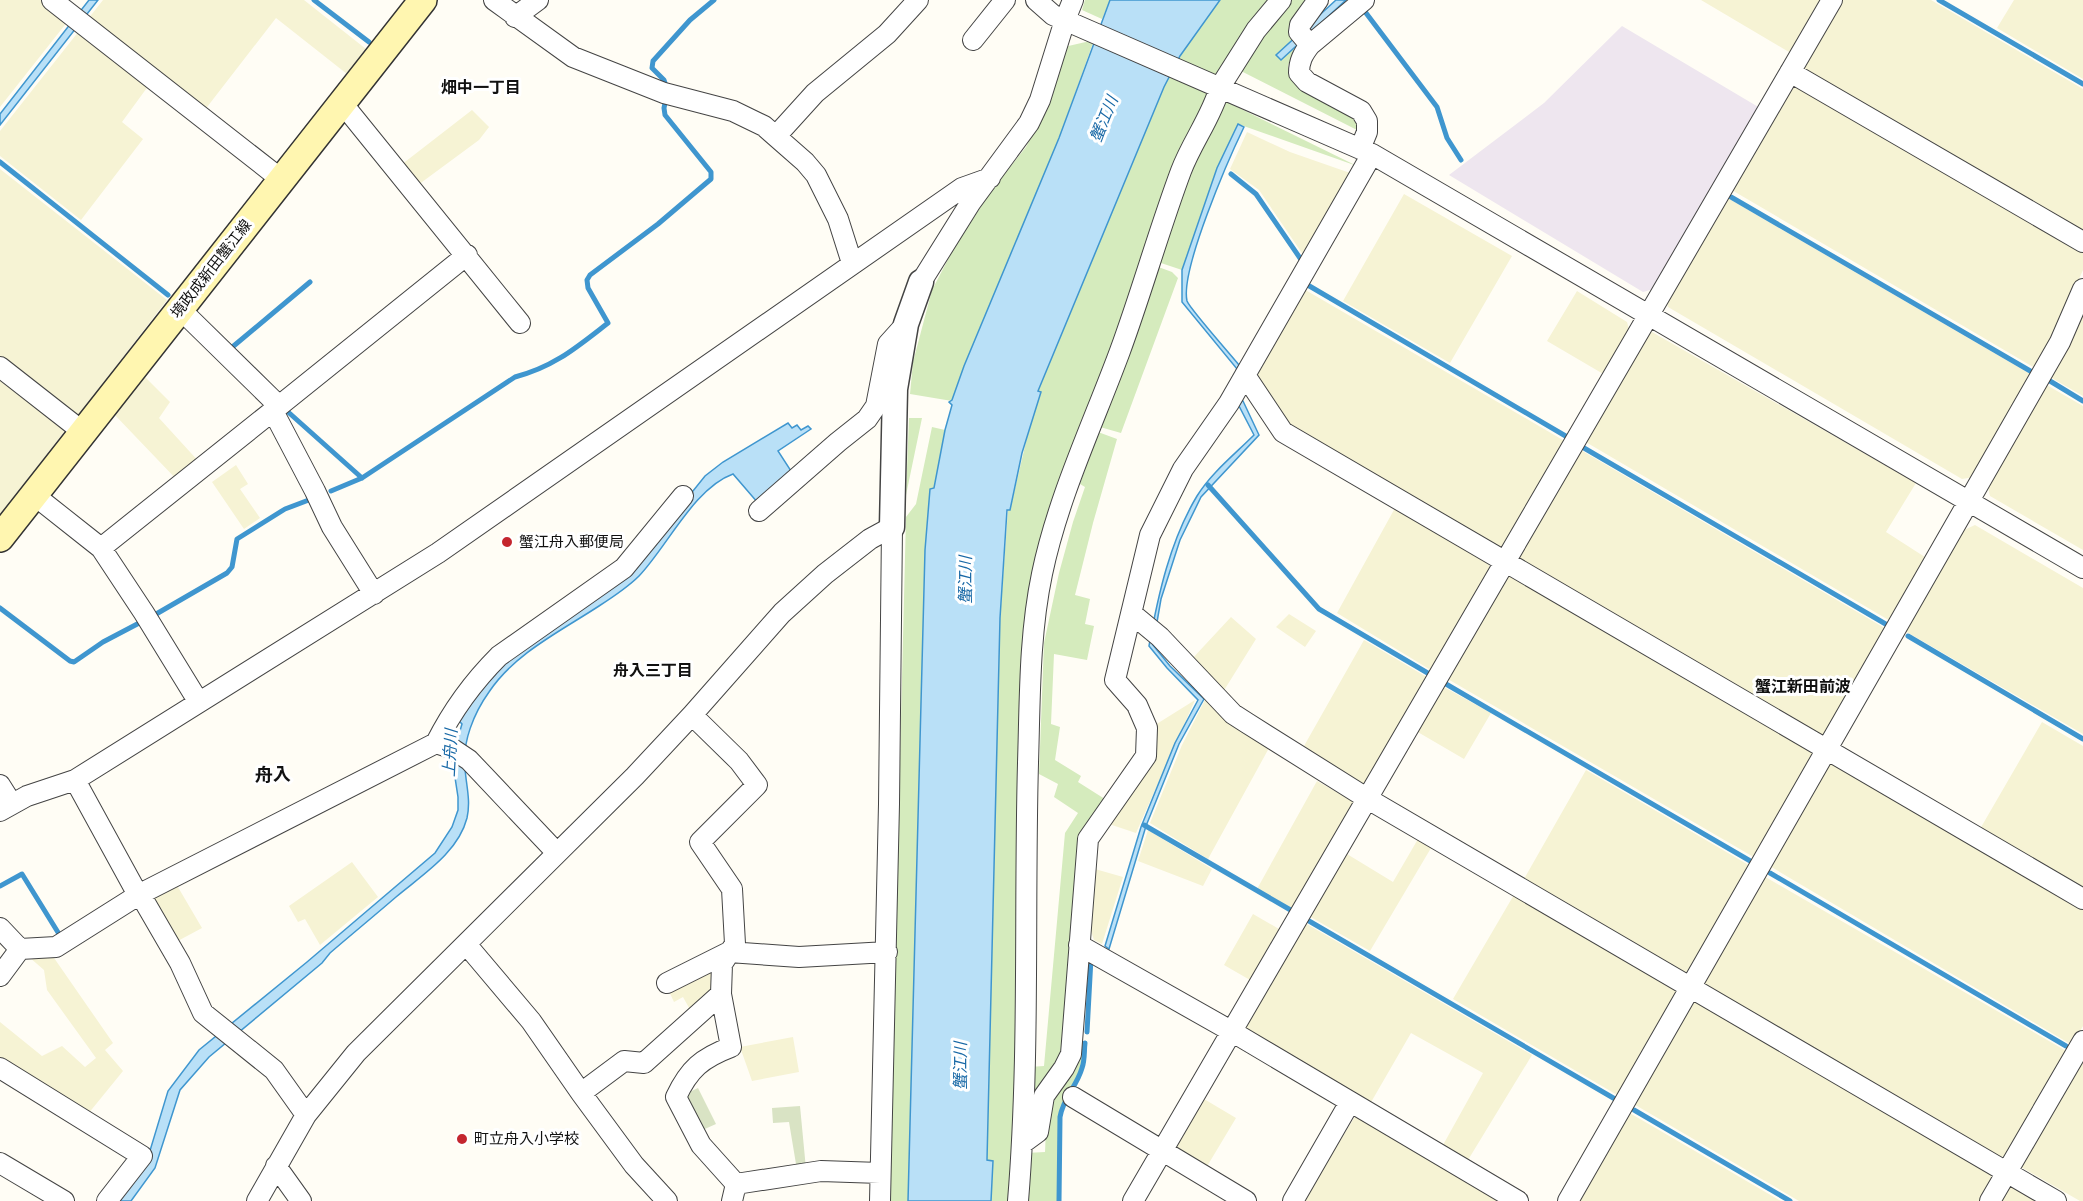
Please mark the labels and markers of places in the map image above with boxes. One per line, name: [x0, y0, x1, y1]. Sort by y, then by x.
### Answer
place label: 蟹江舟入郵便局: [519, 534, 624, 550]
marker: 蟹江舟入郵便局: [500, 535, 514, 549]
place label: 町立舟入小学校: [474, 1131, 579, 1147]
marker: 町立舟入小学校: [455, 1132, 469, 1146]

